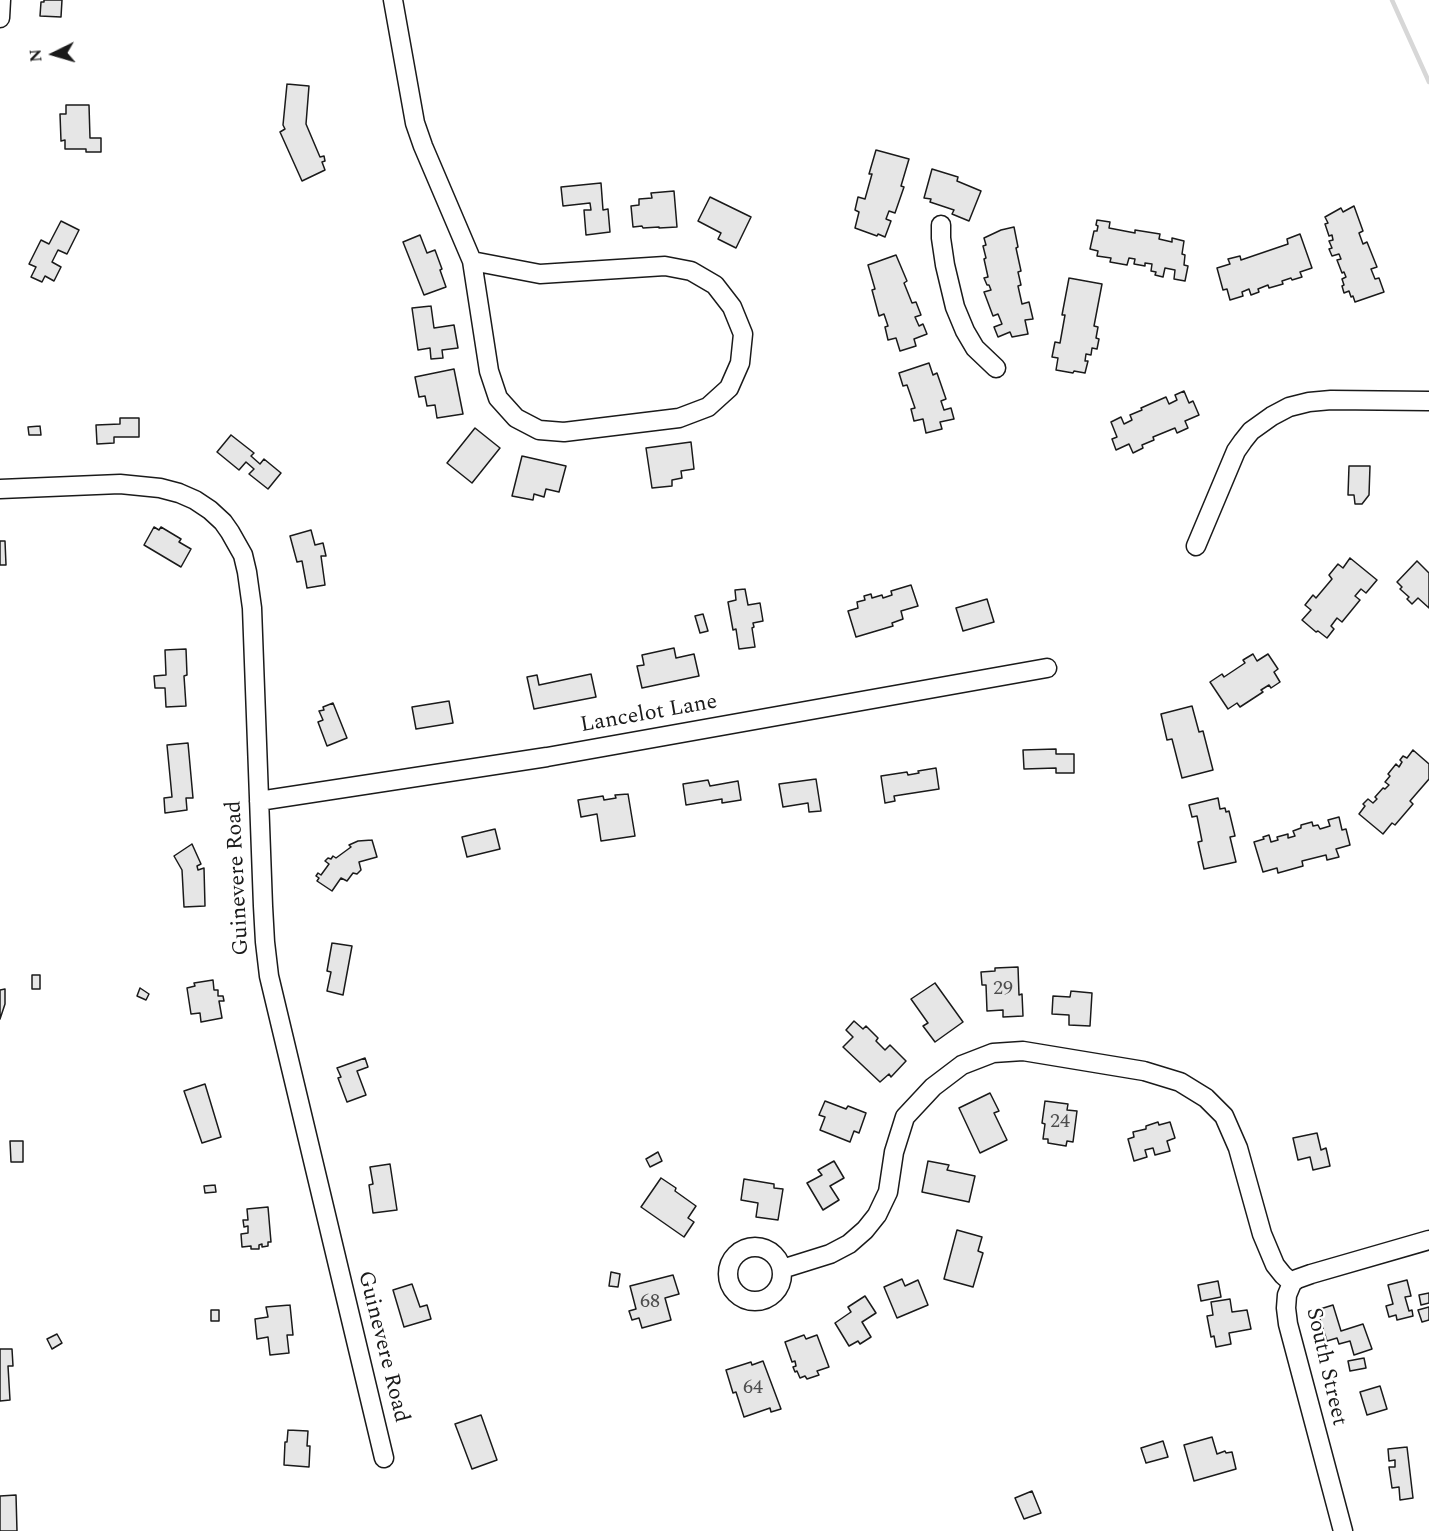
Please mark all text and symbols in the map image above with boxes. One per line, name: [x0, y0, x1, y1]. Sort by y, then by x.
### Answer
north arrow: [24, 24, 84, 84]
text: N: [24, 48, 49, 63]
street label: Lancelot Lane: [579, 690, 719, 740]
street label: Guinevere Road: [222, 800, 256, 956]
house number: 29: [993, 978, 1013, 1002]
house number: 24: [1050, 1111, 1070, 1135]
street label: Guinevere Road: [350, 1268, 414, 1426]
house number: 68: [640, 1291, 660, 1315]
street label: South Street: [1299, 1305, 1351, 1429]
house number: 64: [743, 1377, 763, 1401]

